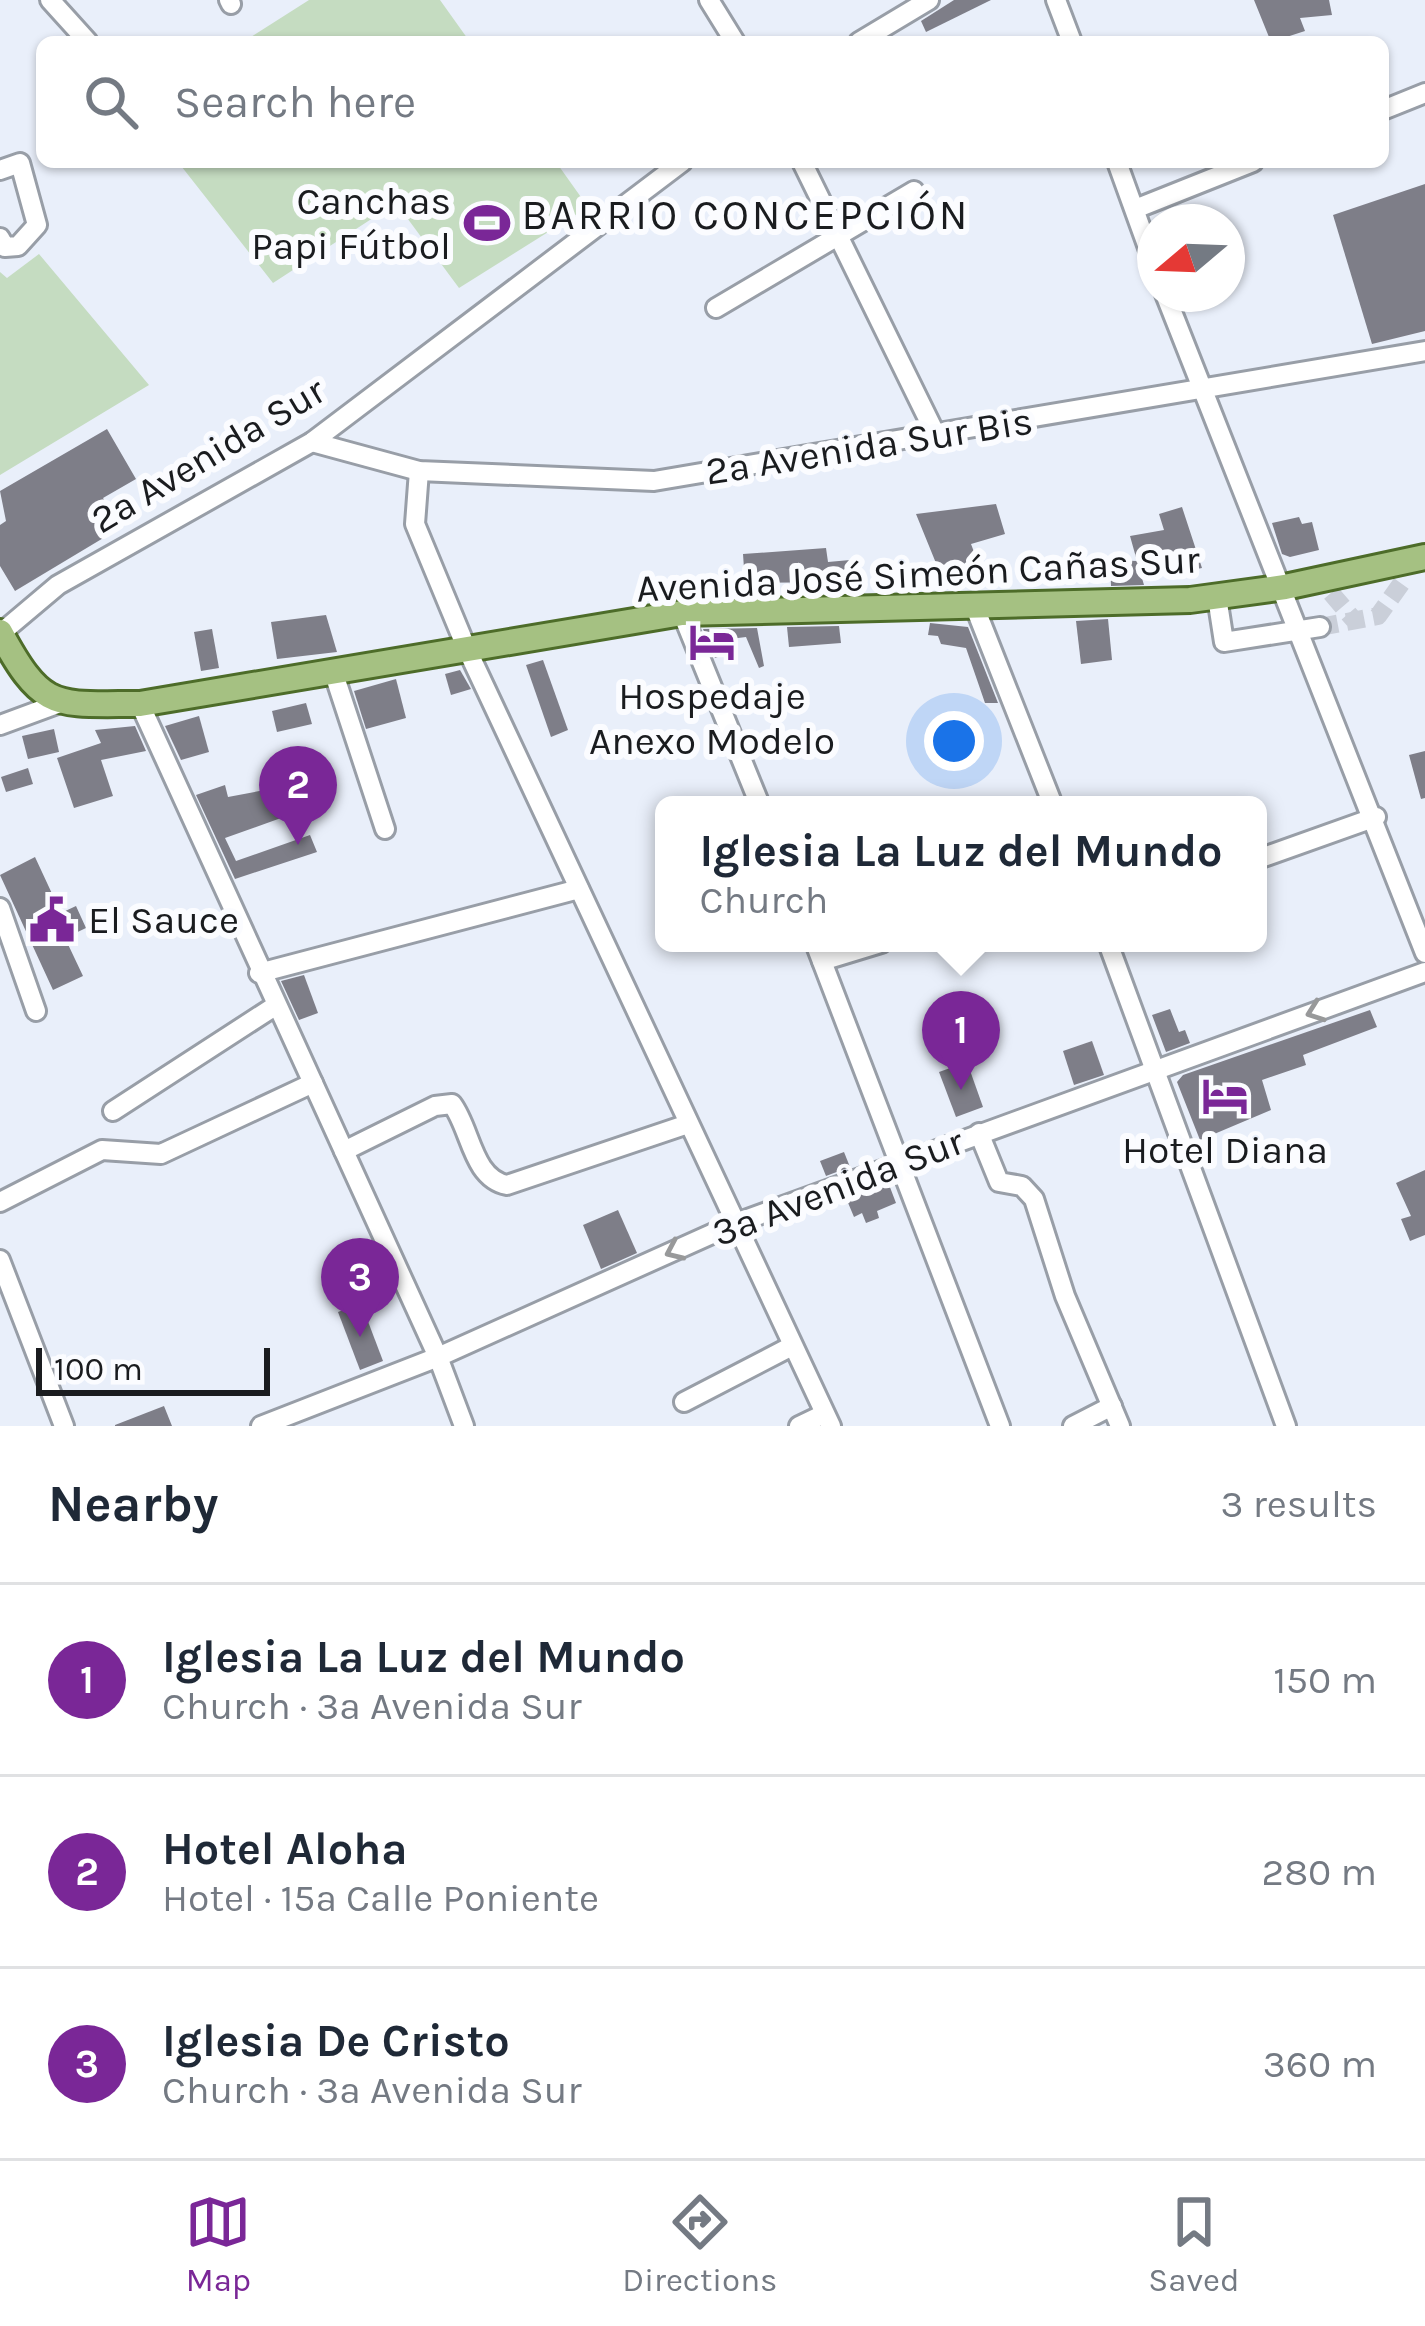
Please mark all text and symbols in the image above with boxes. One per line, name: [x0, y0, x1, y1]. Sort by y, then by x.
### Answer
search box: [36, 36, 1389, 168]
icon: search: [78, 69, 144, 135]
text: Search here: [174, 76, 416, 128]
place label: Canchas Papi Fútbol: [251, 178, 451, 269]
district label: BARRIO CONCEPCIÓN: [521, 190, 971, 240]
sports icon: Canchas Papi Fútbol: [462, 198, 512, 248]
north arrow: [1137, 204, 1245, 312]
street label: 2a Avenida Sur: [83, 367, 334, 543]
street label: 2a Avenida Sur Bis: [702, 397, 1036, 495]
street label: Avenida José Simeón Cañas Sur: [635, 536, 1202, 612]
hotel icon: Hospedaje Anexo Modelo: [687, 617, 737, 667]
place label: Hospedaje Anexo Modelo: [589, 673, 835, 764]
your location: [924, 711, 984, 771]
pin: 2: [259, 746, 337, 845]
popup: [655, 796, 1267, 952]
text: Iglesia La Luz del Mundo: [700, 825, 1222, 877]
text: Church: [700, 877, 828, 923]
public building icon: El Sauce: [27, 895, 77, 945]
place label: El Sauce: [88, 897, 239, 943]
pin: 1: [922, 991, 1000, 1090]
one-way arrow: [1306, 998, 1327, 1022]
hotel icon: Hotel Diana: [1200, 1071, 1250, 1121]
street label: 3a Avenida Sur: [706, 1118, 971, 1256]
place label: Hotel Diana: [1122, 1127, 1328, 1173]
one-way arrow: [665, 1236, 686, 1260]
pin: 3: [321, 1238, 399, 1337]
scale bar: [36, 1342, 270, 1395]
text: 100 m: [54, 1350, 143, 1388]
text: Nearby: [48, 1474, 218, 1534]
text: 3 results: [1220, 1481, 1377, 1527]
text: Iglesia La Luz del Mundo: [162, 1631, 685, 1683]
text: 1: [80, 1657, 94, 1703]
text: 150 m: [1273, 1657, 1377, 1703]
text: Church · 3a Avenida Sur: [162, 1683, 582, 1729]
text: Hotel Aloha: [162, 1823, 408, 1875]
text: 2: [75, 1849, 99, 1895]
text: 280 m: [1262, 1849, 1377, 1895]
text: Hotel · 15a Calle Poniente: [162, 1875, 599, 1921]
text: Iglesia De Cristo: [162, 2015, 510, 2067]
text: 3: [75, 2041, 99, 2087]
text: 360 m: [1263, 2041, 1377, 2087]
text: Church · 3a Avenida Sur: [162, 2067, 582, 2113]
tab: Map: [185, 2189, 251, 2299]
tab: Directions: [622, 2189, 777, 2299]
tab: Saved: [1148, 2189, 1240, 2299]

